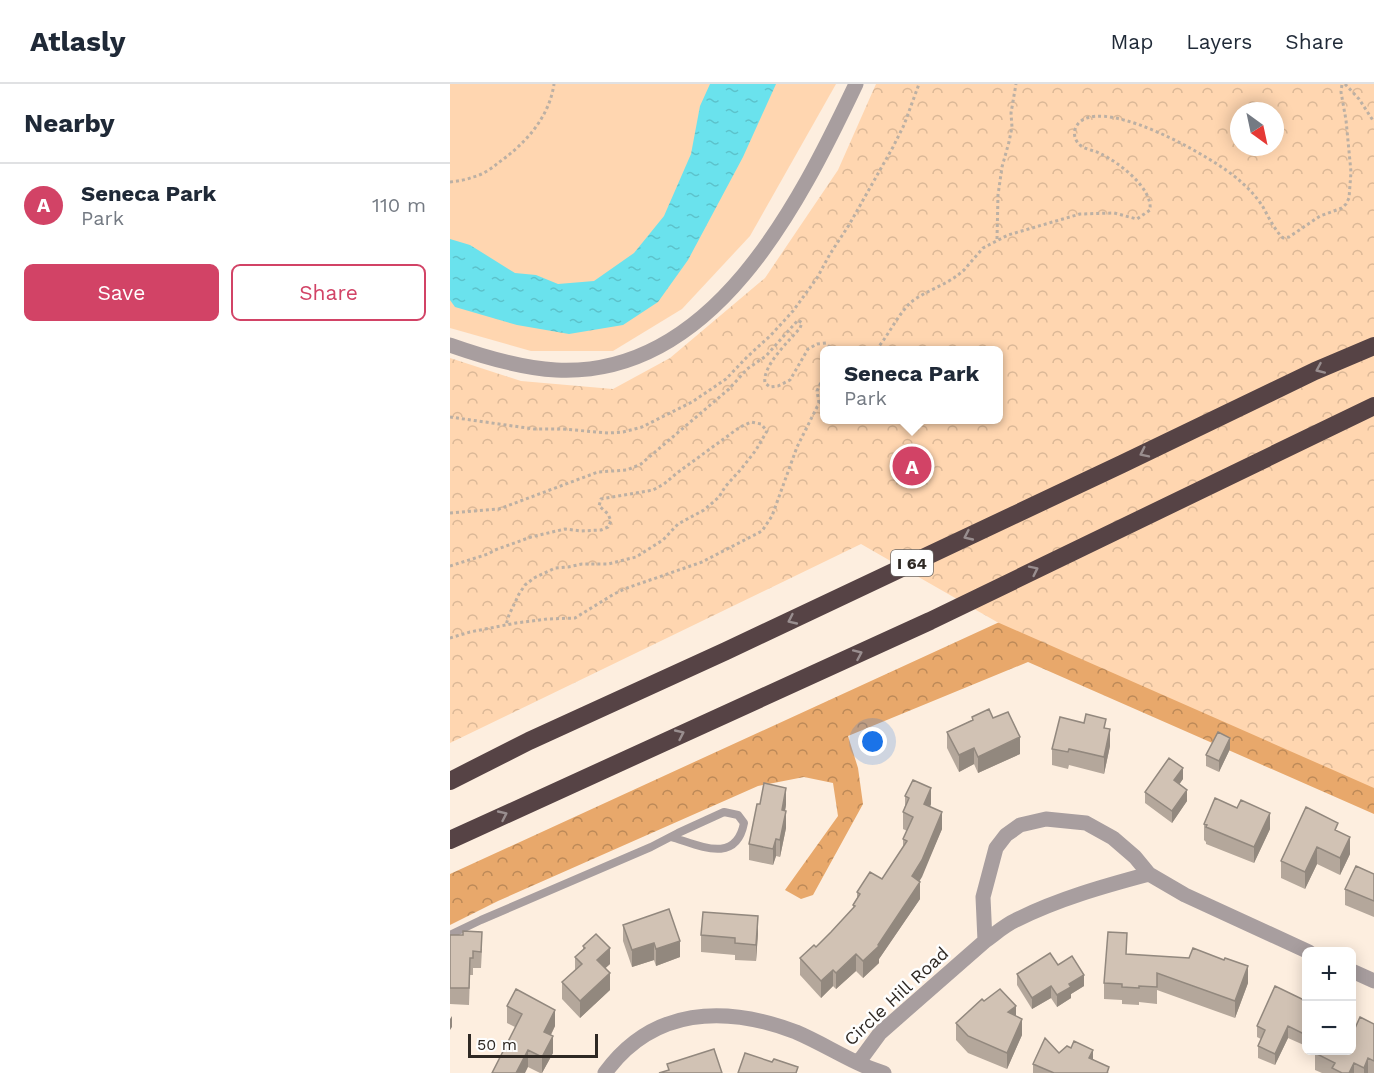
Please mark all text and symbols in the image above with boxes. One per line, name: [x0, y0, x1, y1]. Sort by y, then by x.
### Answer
text: Atlasly: [30, 25, 125, 58]
text: Map: [1110, 29, 1153, 54]
text: Layers: [1186, 29, 1252, 54]
text: Share: [1285, 29, 1344, 54]
north arrow: [1230, 102, 1284, 156]
text: Nearby: [24, 108, 115, 138]
text: Seneca Park: [81, 181, 216, 206]
text: A: [37, 193, 50, 217]
text: 110 m: [372, 193, 426, 217]
text: Park: [81, 206, 124, 230]
button: Save: [24, 264, 219, 321]
button: Share: [231, 264, 426, 321]
popup: [820, 346, 1003, 424]
text: Seneca Park: [844, 361, 979, 386]
one-way arrow: [1316, 362, 1327, 374]
text: Park: [844, 386, 887, 410]
pin: A: [892, 444, 932, 488]
one-way arrow: [1140, 446, 1151, 458]
one-way arrow: [964, 529, 975, 541]
road number: I 64: [891, 550, 933, 576]
one-way arrow: [1028, 566, 1039, 578]
one-way arrow: [787, 612, 798, 624]
one-way arrow: [852, 649, 863, 661]
your location: [858, 727, 887, 756]
one-way arrow: [674, 729, 685, 741]
one-way arrow: [497, 811, 508, 823]
street label: Circle Hill Road: [840, 942, 952, 1050]
map controls: [1302, 947, 1356, 1055]
button: +: [1302, 947, 1356, 1001]
button: −: [1302, 1001, 1356, 1055]
scale bar: [468, 1031, 598, 1058]
text: 50 m: [477, 1035, 517, 1054]

